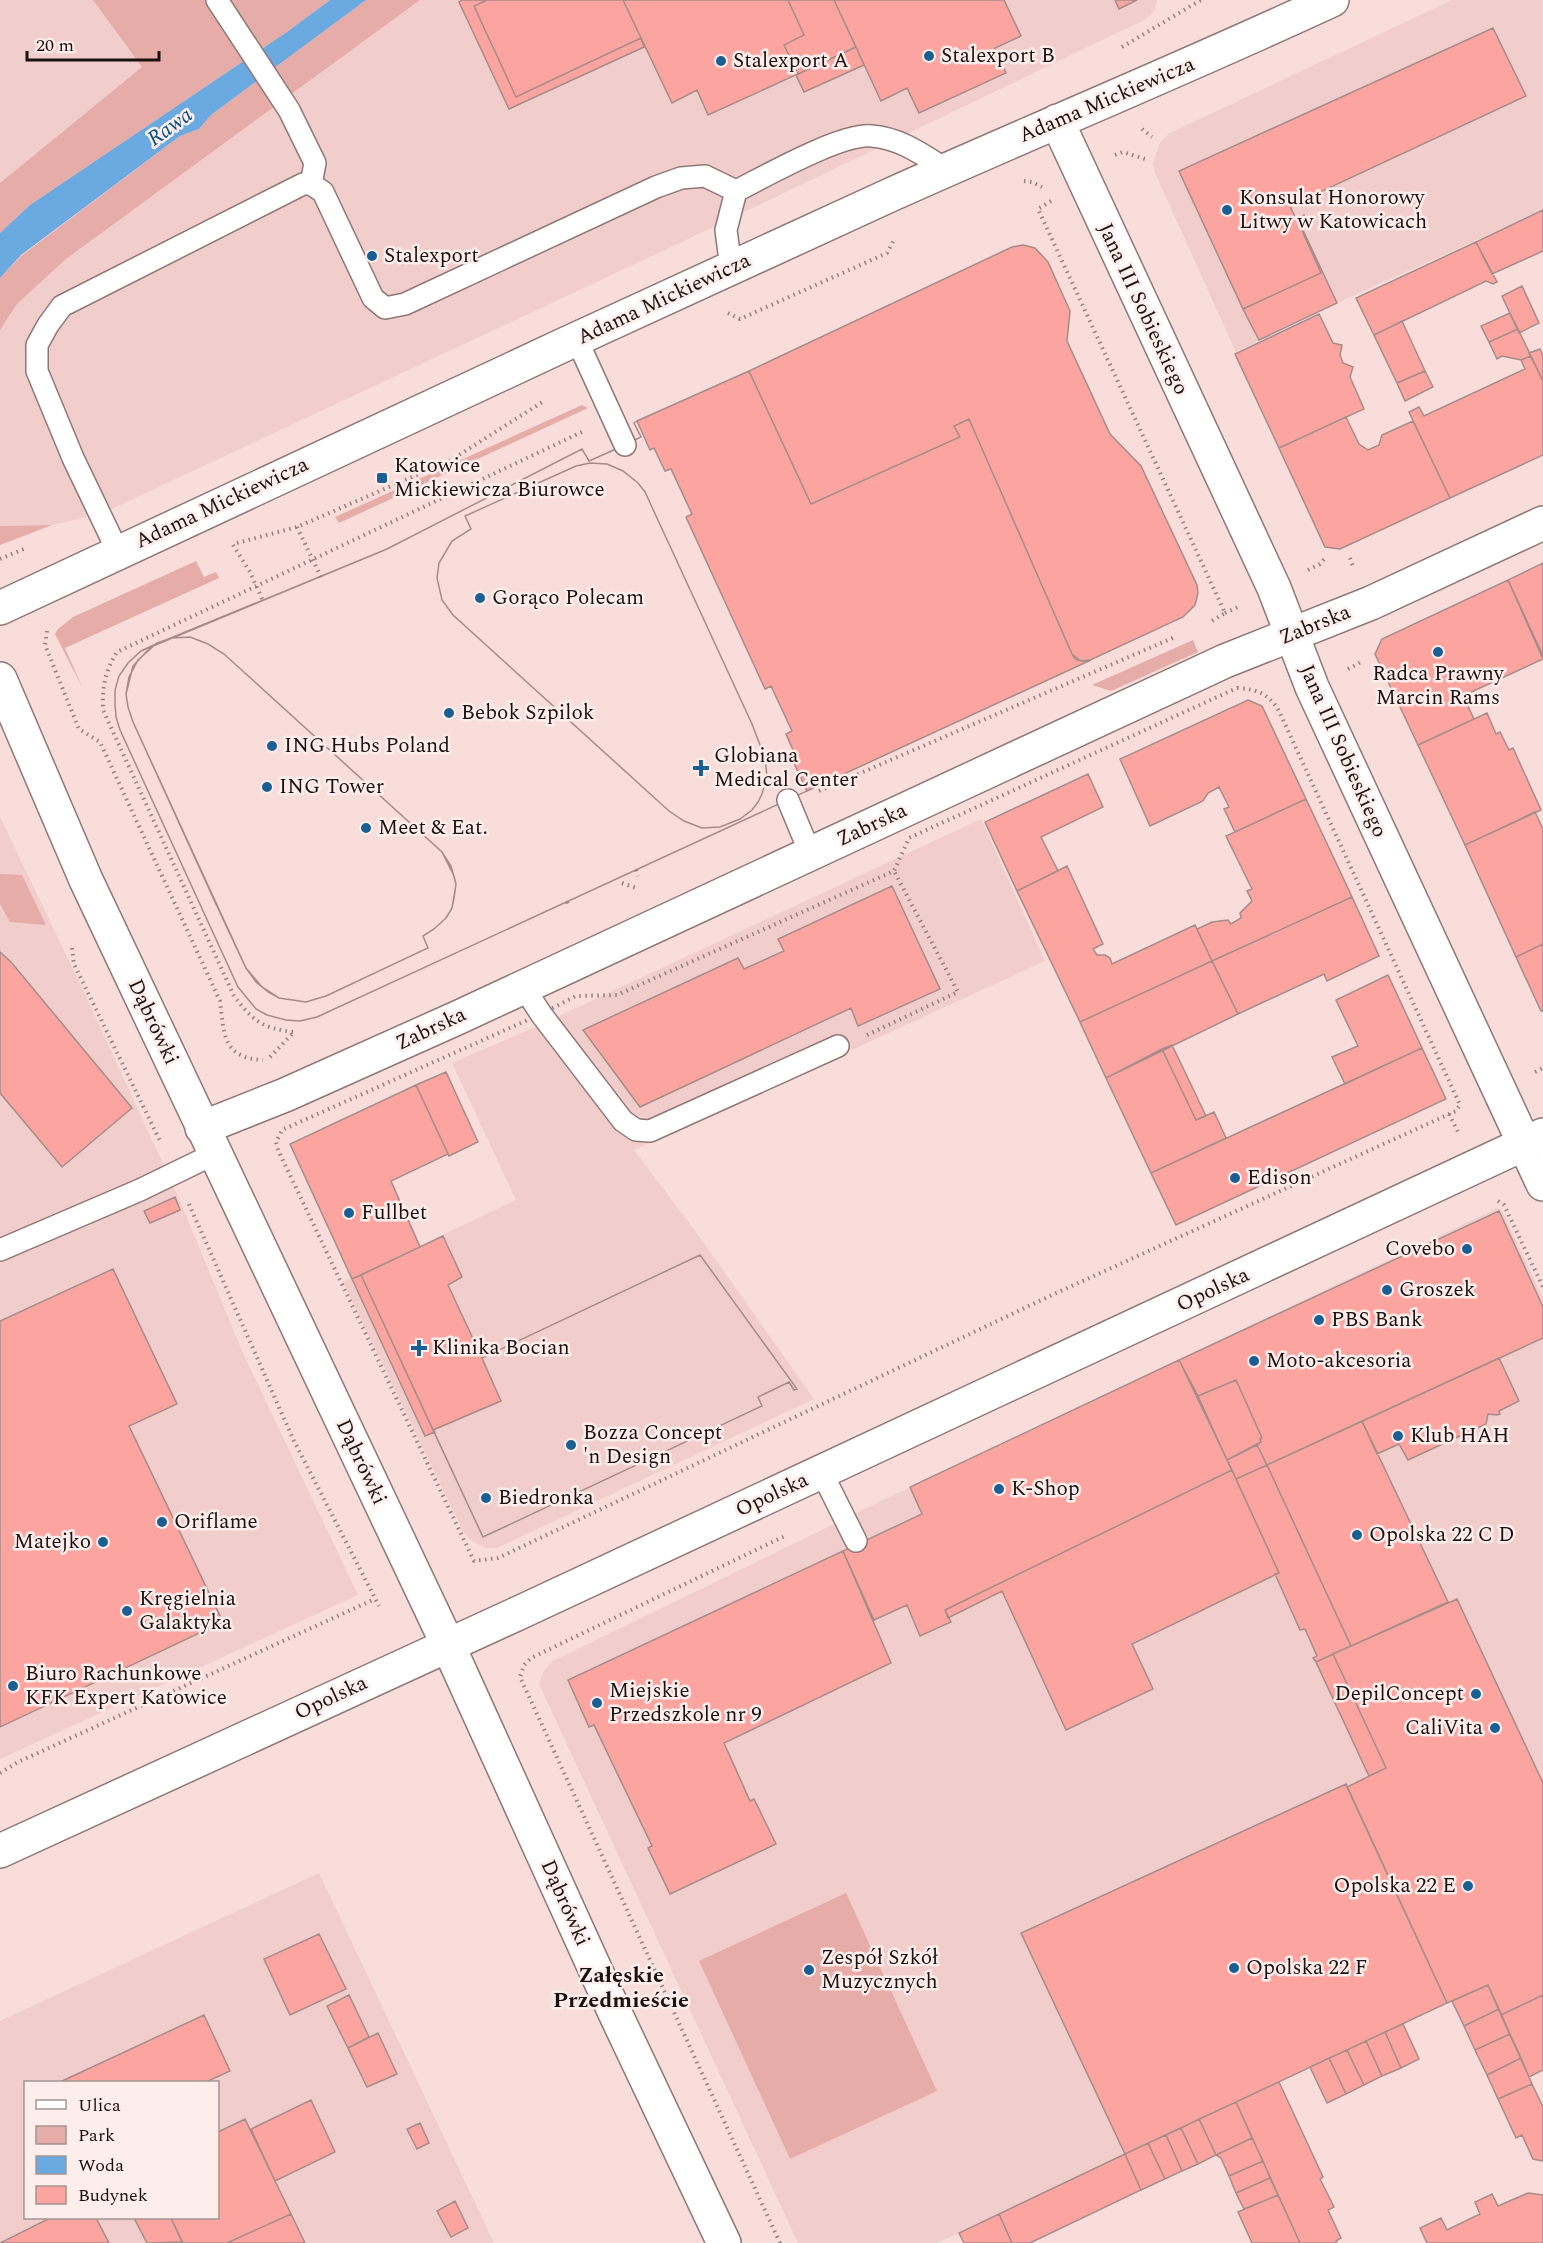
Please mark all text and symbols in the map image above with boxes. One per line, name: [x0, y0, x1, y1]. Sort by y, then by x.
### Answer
scale bar: [27, 24, 159, 62]
text: 20 m: [36, 32, 74, 59]
place label: Stalexport B: [941, 40, 1055, 72]
place label: Stalexport A: [733, 45, 849, 77]
street label: Adama Mickiewicza: [1014, 48, 1201, 152]
marker: Stalexport B: [922, 49, 936, 63]
marker: Stalexport A: [714, 54, 728, 68]
water label: Rawa: [140, 99, 200, 155]
place label: Konsulat Honorowy Litwy w Katowicach: [1239, 182, 1427, 238]
marker: Konsulat Honorowy Litwy w Katowicach: [1220, 203, 1234, 217]
street label: Jana III Sobieskiego: [1089, 218, 1197, 400]
place label: Stalexport: [384, 240, 479, 272]
street label: Adama Mickiewicza: [572, 244, 757, 353]
marker: Stalexport: [365, 249, 379, 263]
street label: Adama Mickiewicza: [130, 448, 315, 557]
place label: Katowice Mickiewicza Biurowce: [394, 450, 605, 506]
marker: Katowice Mickiewicza Biurowce: [375, 471, 389, 485]
place label: Gorąco Polecam: [492, 582, 644, 614]
marker: Gorąco Polecam: [473, 591, 487, 605]
street label: Zabrska: [1274, 596, 1356, 654]
marker: Radca Prawny Marcin Rams: [1431, 645, 1445, 659]
place label: Radca Prawny Marcin Rams: [1372, 658, 1505, 714]
street label: Jana III Sobieskiego: [1290, 659, 1396, 843]
place label: Bebok Szpilok: [461, 697, 595, 729]
marker: Bebok Szpilok: [442, 706, 456, 720]
place label: ING Hubs Poland: [284, 730, 450, 762]
marker: ING Hubs Poland: [265, 739, 279, 753]
place label: Globiana Medical Center: [714, 740, 858, 796]
marker: Globiana Medical Center: [692, 759, 710, 777]
place label: ING Tower: [279, 771, 384, 803]
marker: ING Tower: [260, 780, 274, 794]
street label: Zabrska: [831, 794, 913, 855]
place label: Meet & Eat.: [378, 812, 488, 844]
marker: Meet & Eat.: [359, 821, 373, 835]
street label: Dąbrówki: [119, 974, 187, 1070]
street label: Zabrska: [390, 998, 472, 1059]
place label: Edison: [1247, 1162, 1312, 1194]
marker: Edison: [1228, 1171, 1242, 1185]
place label: Fullbet: [361, 1197, 427, 1229]
marker: Fullbet: [342, 1206, 356, 1220]
place label: Covebo: [1385, 1233, 1455, 1265]
marker: Covebo: [1460, 1242, 1474, 1256]
street label: Opolska: [1171, 1259, 1255, 1321]
place label: Groszek: [1399, 1274, 1476, 1306]
marker: Groszek: [1380, 1283, 1394, 1297]
place label: PBS Bank: [1331, 1304, 1423, 1336]
marker: PBS Bank: [1312, 1313, 1326, 1327]
place label: Klinika Bocian: [432, 1332, 570, 1364]
marker: Klinika Bocian: [410, 1339, 428, 1357]
place label: Moto-akcesoria: [1266, 1345, 1412, 1377]
marker: Moto-akcesoria: [1247, 1354, 1261, 1368]
street label: Dąbrówki: [327, 1414, 395, 1510]
place label: Bozza Concept 'n Design: [583, 1417, 722, 1473]
place label: Klub HAH: [1410, 1420, 1509, 1452]
marker: Klub HAH: [1391, 1429, 1405, 1443]
marker: Bozza Concept 'n Design: [564, 1438, 578, 1452]
street label: Opolska: [730, 1464, 814, 1526]
place label: K-Shop: [1011, 1473, 1080, 1505]
place label: Biedronka: [498, 1482, 595, 1514]
marker: K-Shop: [992, 1482, 1006, 1496]
marker: Biedronka: [479, 1491, 493, 1505]
place label: Oriflame: [174, 1506, 258, 1538]
marker: Oriflame: [155, 1515, 169, 1529]
place label: Opolska 22 C D: [1369, 1519, 1515, 1551]
place label: Matejko: [14, 1526, 91, 1558]
marker: Opolska 22 C D: [1350, 1528, 1364, 1542]
marker: Matejko: [96, 1535, 110, 1549]
place label: Kręgielnia Galaktyka: [139, 1583, 237, 1639]
marker: Kręgielnia Galaktyka: [120, 1604, 134, 1618]
place label: Biuro Rachunkowe KFK Expert Katowice: [25, 1658, 227, 1714]
street label: Opolska: [289, 1667, 373, 1729]
place label: Miejskie Przedszkole nr 9: [609, 1675, 762, 1731]
place label: DepilConcept: [1335, 1678, 1464, 1710]
marker: Biuro Rachunkowe KFK Expert Katowice: [6, 1679, 20, 1693]
marker: DepilConcept: [1469, 1687, 1483, 1701]
marker: Miejskie Przedszkole nr 9: [590, 1696, 604, 1710]
place label: CaliVita: [1405, 1712, 1484, 1744]
marker: CaliVita: [1488, 1721, 1502, 1735]
street label: Dąbrówki: [532, 1855, 598, 1951]
place label: Opolska 22 E: [1334, 1870, 1456, 1902]
marker: Opolska 22 E: [1461, 1879, 1475, 1893]
place label: Zespół Szkół Muzycznych: [821, 1942, 938, 1998]
place label: Opolska 22 F: [1246, 1952, 1368, 1984]
district label: Załęskie Przedmieście: [553, 1959, 689, 2017]
marker: Opolska 22 F: [1227, 1961, 1241, 1975]
marker: Zespół Szkół Muzycznych: [802, 1963, 816, 1977]
legend: [24, 2081, 219, 2219]
text: Ulica: [78, 2092, 121, 2119]
text: Park: [78, 2122, 115, 2149]
text: Woda: [78, 2152, 124, 2179]
text: Budynek: [78, 2182, 148, 2209]

